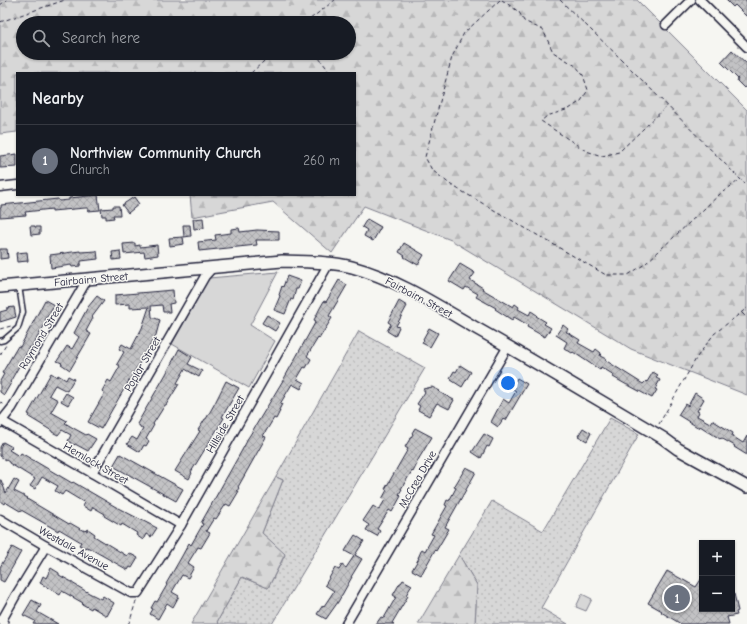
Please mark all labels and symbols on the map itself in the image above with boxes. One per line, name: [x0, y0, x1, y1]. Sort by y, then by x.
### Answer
street label: Fairbairn Street: [54, 270, 129, 289]
street label: Fairbairn Street: [383, 274, 455, 321]
street label: Raymond Street: [17, 300, 67, 372]
street label: Poplar Street: [122, 334, 164, 394]
your location: [498, 373, 518, 393]
street label: Hillside Street: [204, 392, 248, 456]
street label: Hemlock Street: [61, 440, 131, 488]
street label: McCrea Drive: [396, 448, 439, 510]
street label: Westdale Avenue: [36, 524, 112, 573]
pin: 1: [664, 583, 690, 613]

